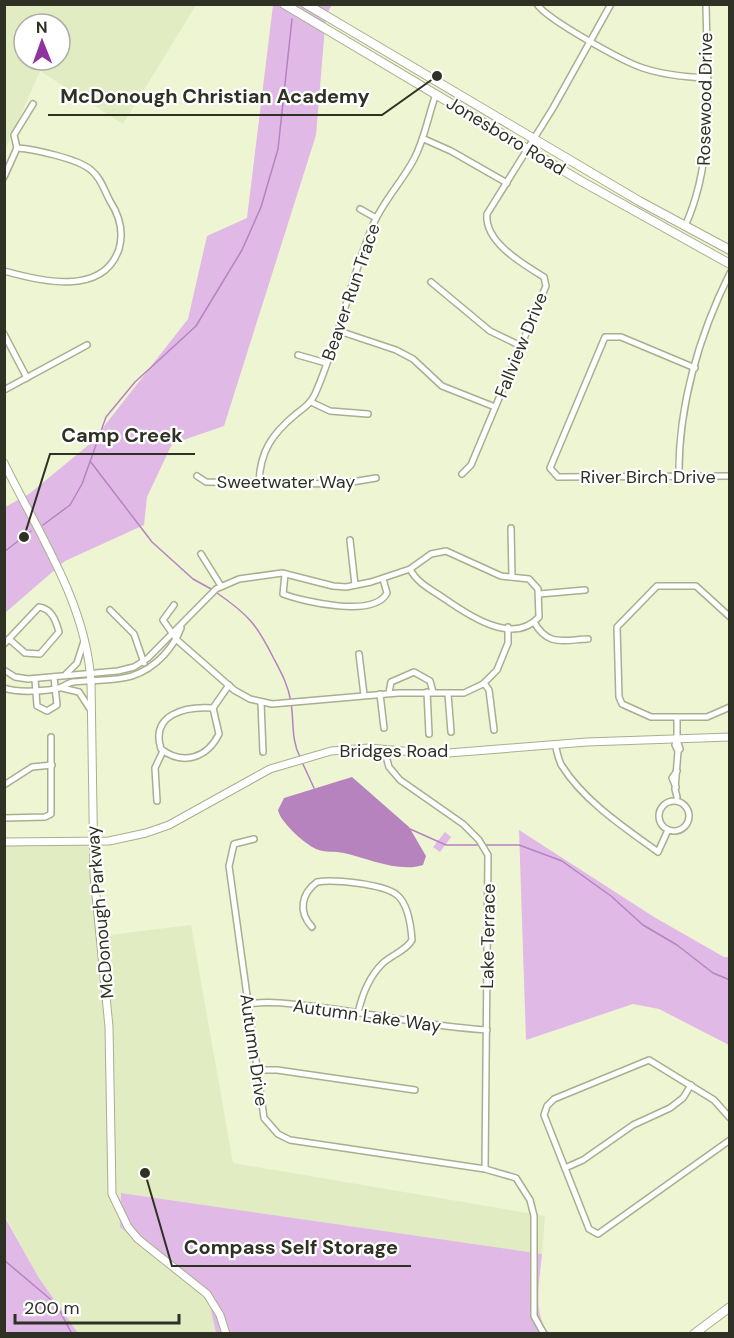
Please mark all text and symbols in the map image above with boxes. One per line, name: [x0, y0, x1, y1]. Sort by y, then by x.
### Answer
north arrow: [12, 12, 72, 72]
text: N: [36, 17, 48, 38]
street label: Rosewood Drive: [692, 32, 718, 166]
callout: McDonough Christian Academy: [48, 77, 382, 115]
text: McDonough Christian Academy: [60, 83, 370, 109]
street label: Jonesboro Road: [442, 91, 570, 181]
street label: Beaver Run Trace: [316, 220, 386, 364]
street label: Fallview Drive: [489, 289, 553, 401]
callout: Camp Creek: [50, 416, 195, 454]
text: Camp Creek: [61, 422, 183, 448]
street label: River Birch Drive: [580, 465, 716, 489]
street label: Sweetwater Way: [217, 470, 355, 494]
street label: Bridges Road: [340, 739, 448, 763]
street label: McDonough Parkway: [80, 825, 120, 999]
street label: Lake Terrace: [475, 883, 501, 989]
street label: Autumn Drive: [234, 992, 274, 1108]
street label: Autumn Lake Way: [291, 994, 443, 1038]
callout: Compass Self Storage: [172, 1228, 411, 1266]
text: Compass Self Storage: [184, 1234, 398, 1260]
scale bar: [15, 1287, 178, 1325]
text: 200 m: [24, 1296, 80, 1320]

